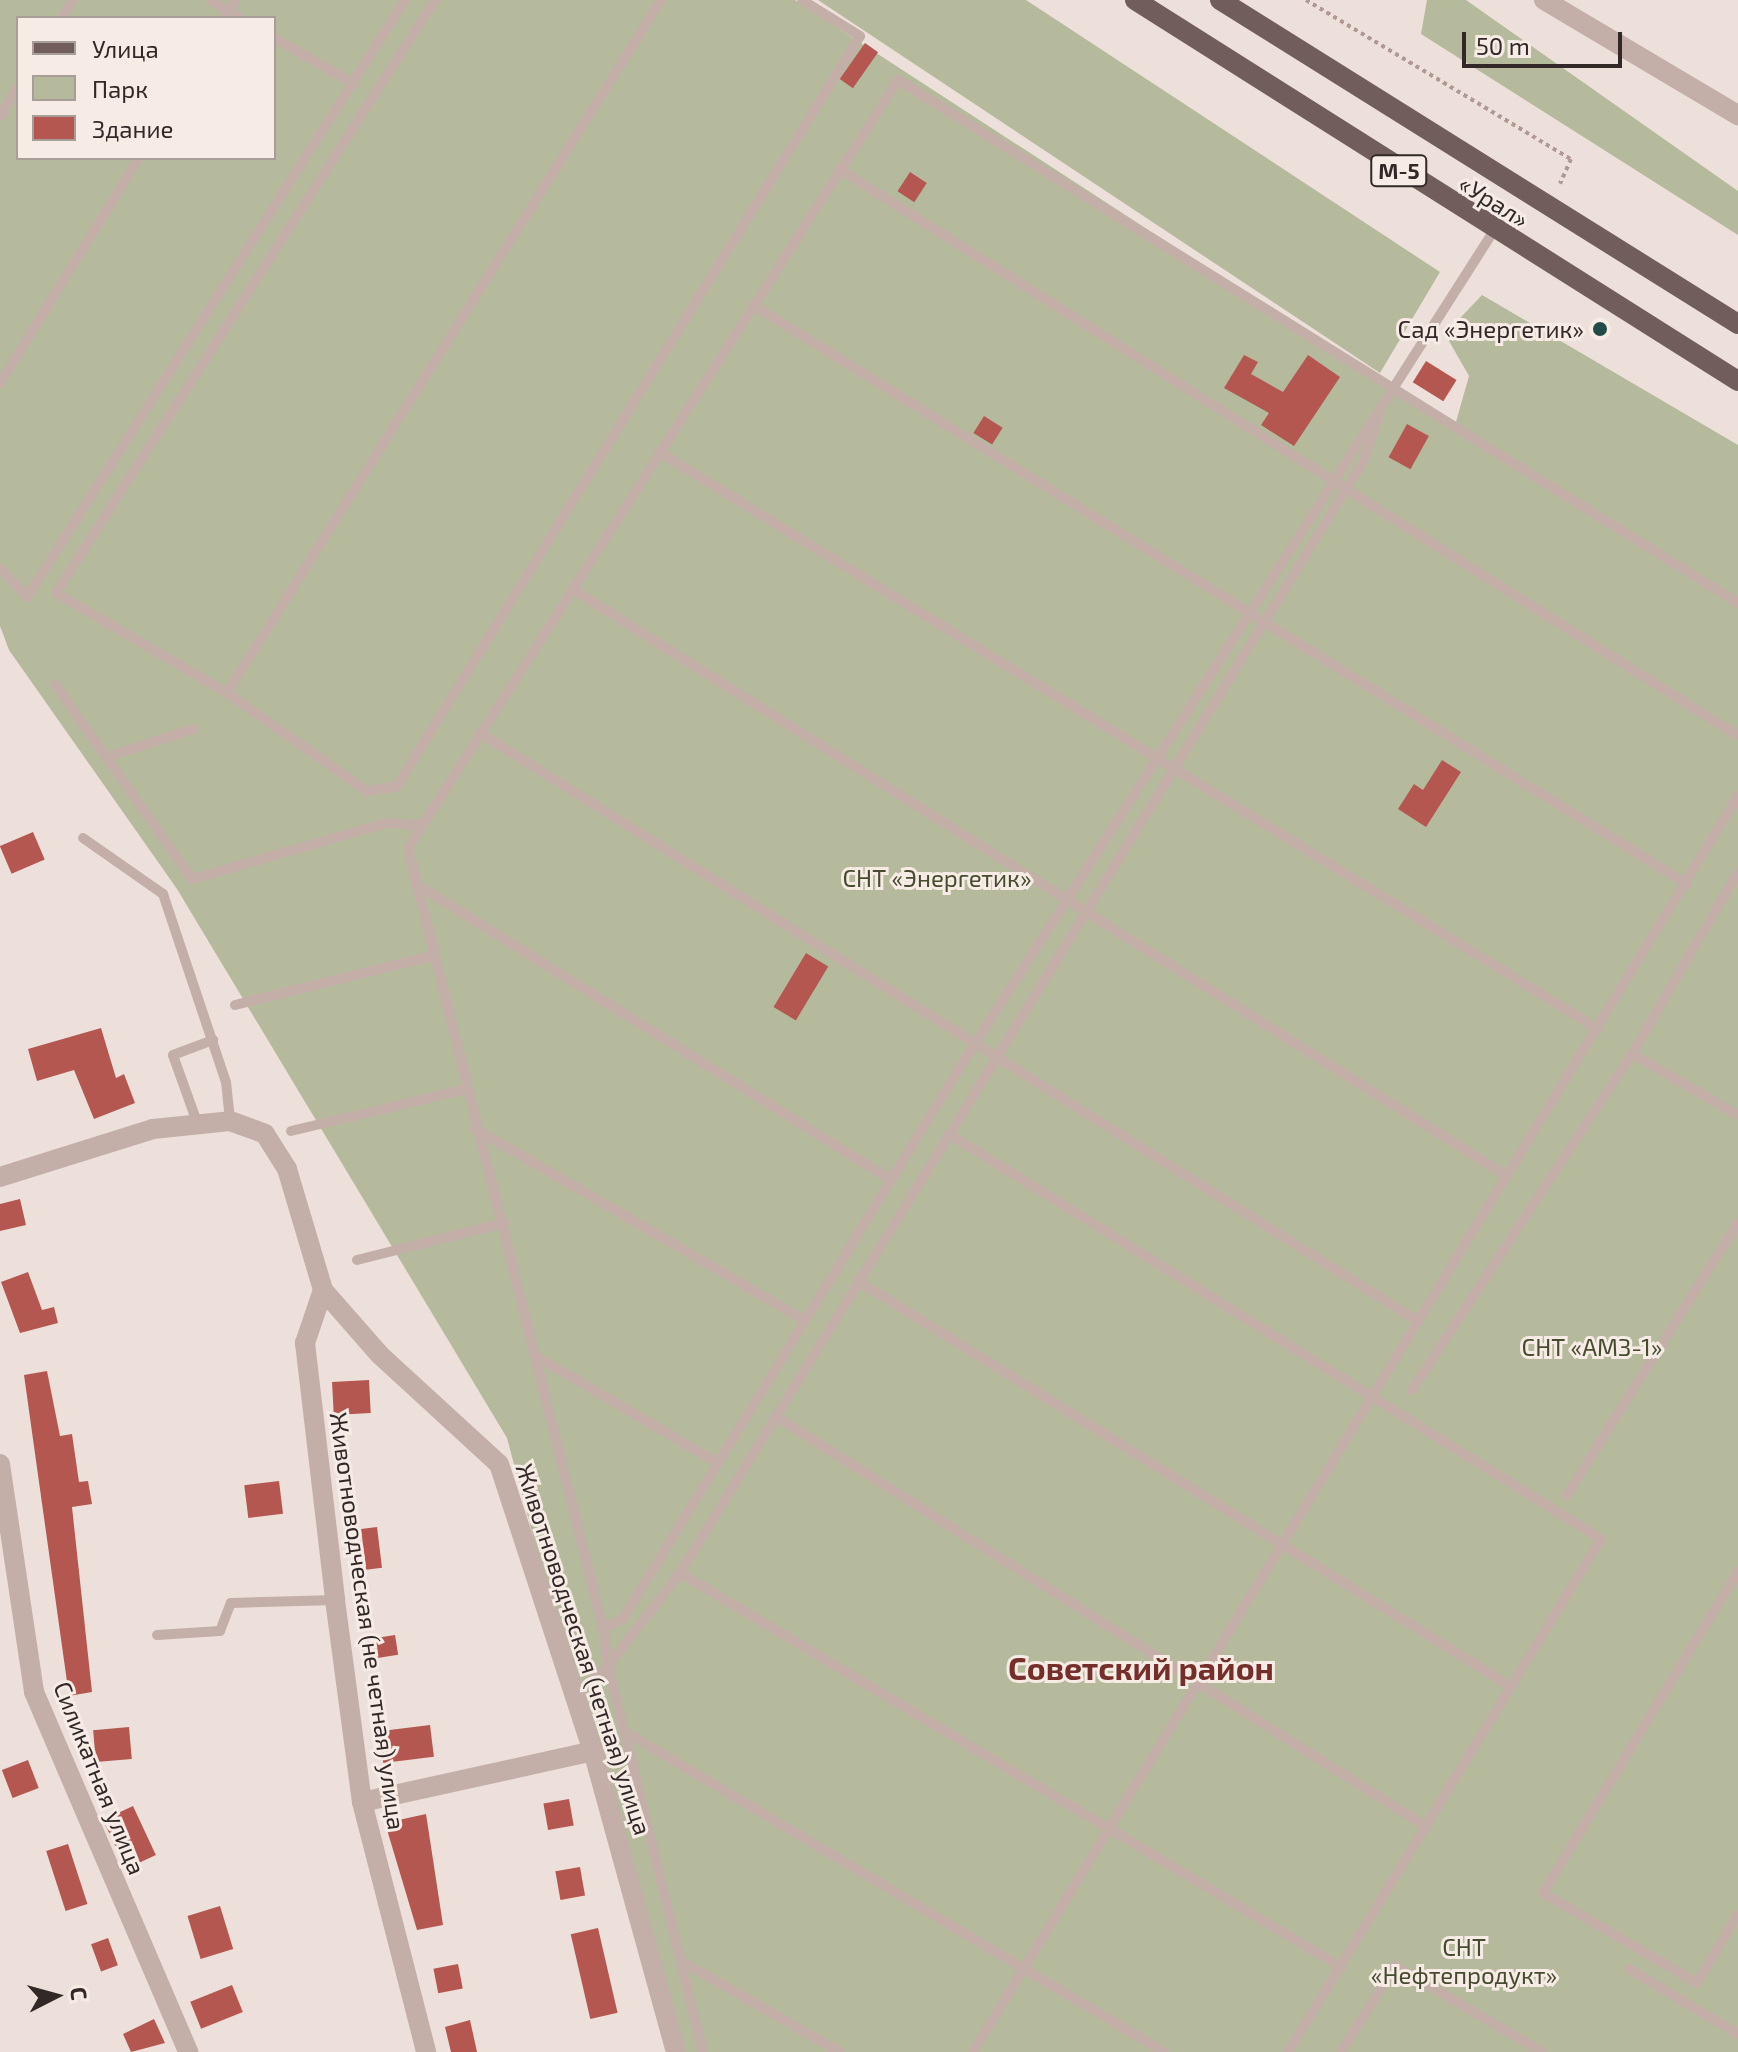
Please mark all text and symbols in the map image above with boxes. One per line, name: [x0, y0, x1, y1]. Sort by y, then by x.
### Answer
legend: [16, 16, 276, 160]
scale bar: [1466, 16, 1626, 66]
text: 50 m: [1476, 31, 1530, 60]
text: Улица: [92, 34, 159, 63]
text: Парк: [92, 74, 148, 103]
text: Здание: [92, 114, 174, 143]
road number: М-5: [1369, 153, 1429, 189]
street label: «Урал»: [1454, 168, 1534, 234]
place label: Сад «Энергетик»: [1398, 315, 1584, 343]
marker: Сад «Энергетик»: [1591, 320, 1609, 338]
park label: СНТ «Энергетик»: [842, 864, 1032, 892]
park label: СНТ «АМЗ-1»: [1521, 1333, 1663, 1361]
street label: Животноводческая (не четная) улица: [324, 1410, 412, 1832]
street label: Животноводческая (четная) улица: [510, 1460, 658, 1838]
district label: Советский район: [1008, 1648, 1274, 1686]
street label: Силикатная улица: [48, 1677, 152, 1879]
park label: СНТ «Нефтепродукт»: [1371, 1933, 1557, 1989]
north arrow: [16, 1956, 96, 2036]
text: С: [66, 1986, 93, 2001]

